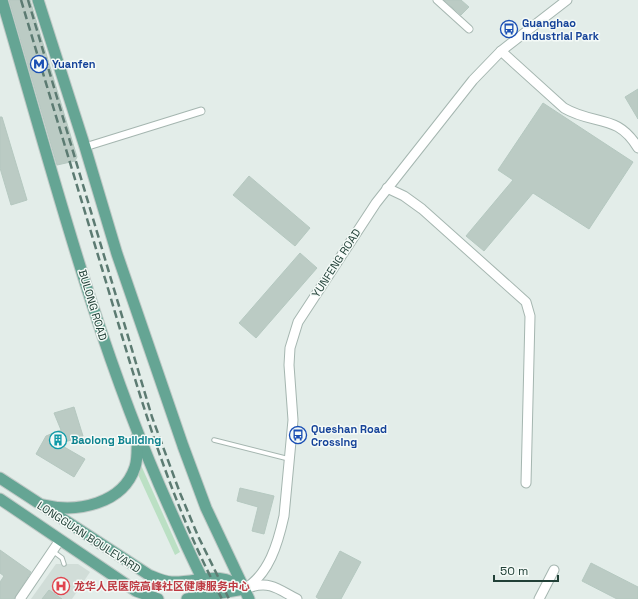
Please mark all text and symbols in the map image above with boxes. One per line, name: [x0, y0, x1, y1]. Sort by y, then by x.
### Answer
place label: Guanghao Industrial Park: [522, 16, 600, 43]
bus stop icon: Guanghao Industrial Park: [499, 19, 519, 39]
metro station icon: Yuanfen: [29, 54, 49, 74]
place label: Yuanfen: [52, 57, 96, 71]
street label: YUNFENG ROAD: [309, 226, 363, 300]
street label: BULONG ROAD: [76, 268, 110, 342]
place label: Queshan Road Crossing: [311, 422, 387, 449]
bus stop icon: Queshan Road Crossing: [288, 425, 308, 445]
building icon: Baolong Building: [48, 430, 68, 450]
place label: Baolong Building: [71, 433, 161, 447]
street label: LONGGUAN BOULEVARD: [35, 498, 143, 576]
scale bar: [494, 557, 558, 583]
text: 50 m: [500, 563, 528, 579]
hospital icon: 龙华人民医院高峰社区健康服务中心: [51, 576, 71, 596]
place label: 龙华人民医院高峰社区健康服务中心: [74, 579, 250, 593]

